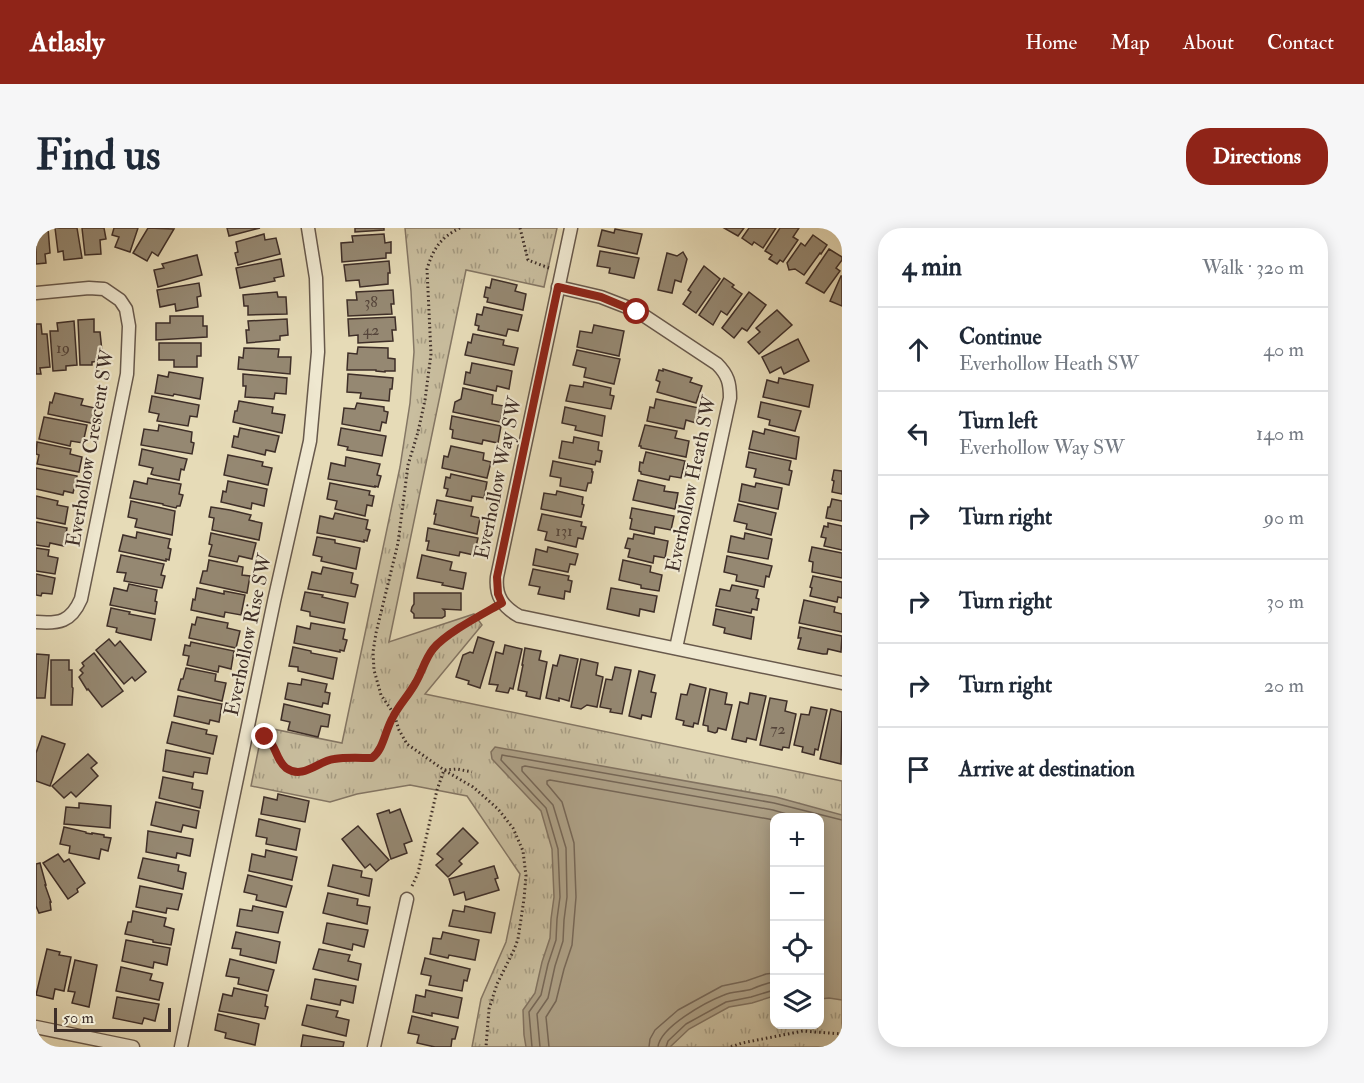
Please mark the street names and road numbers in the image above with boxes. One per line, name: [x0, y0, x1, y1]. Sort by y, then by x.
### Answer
street label: Everhollow Crescent SW: [60, 347, 120, 549]
street label: Everhollow Heath SW: [660, 393, 722, 575]
street label: Everhollow Way SW: [469, 394, 528, 562]
street label: Everhollow Rise SW: [219, 551, 278, 718]

